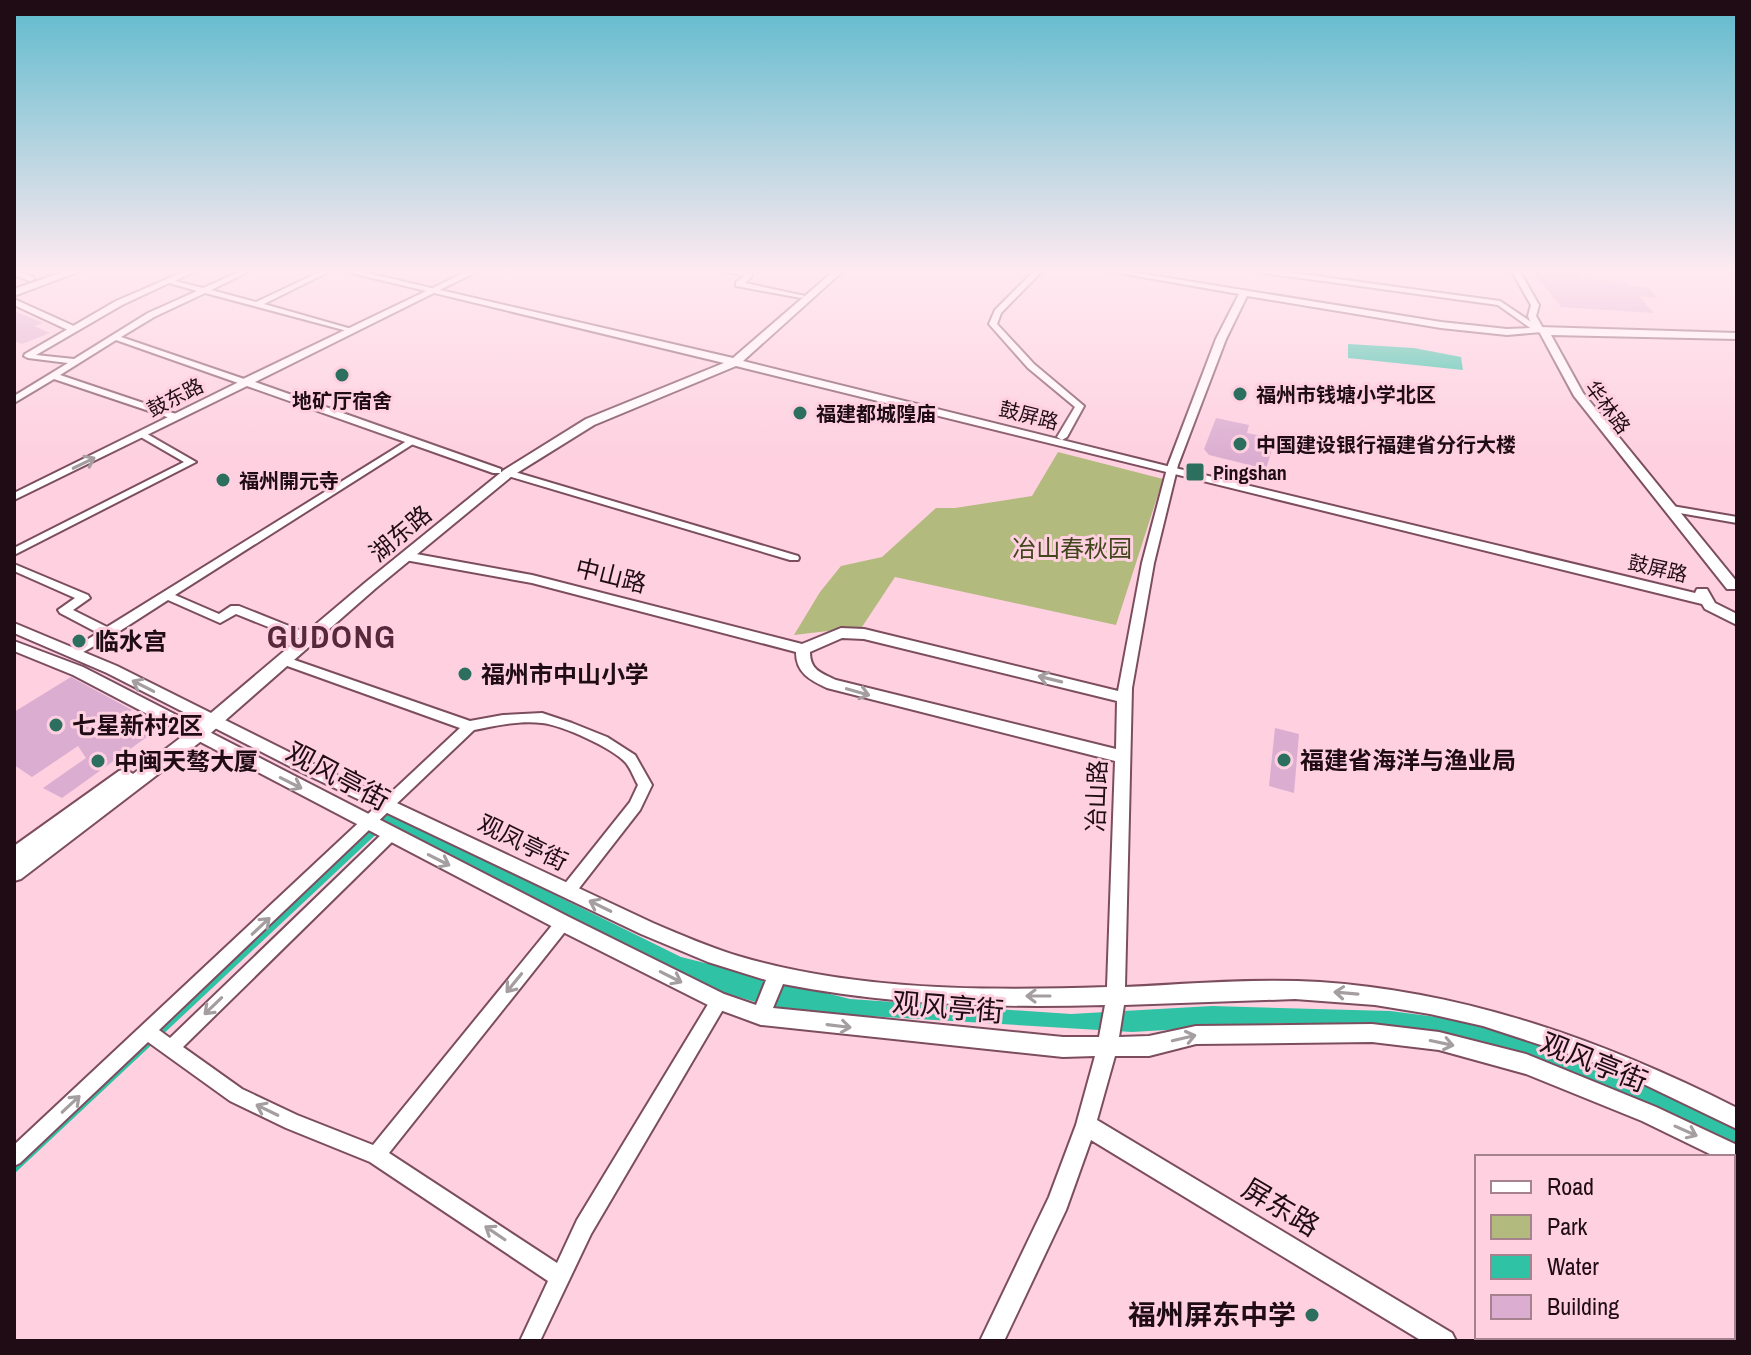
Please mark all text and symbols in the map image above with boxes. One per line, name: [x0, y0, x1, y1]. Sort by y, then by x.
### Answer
marker: 地矿厅宿舍: [333, 366, 351, 384]
street label: 鼓东路: [142, 371, 208, 423]
street label: 华林路: [1579, 375, 1637, 439]
place label: 福州市钱塘小学北区: [1256, 381, 1436, 408]
marker: 福州市钱塘小学北区: [1231, 385, 1249, 403]
place label: 地矿厅宿舍: [292, 387, 392, 414]
street label: 鼓屏路: [997, 395, 1061, 435]
place label: 福建都城隍庙: [816, 400, 936, 427]
marker: 福建都城隍庙: [791, 404, 809, 422]
place label: 中国建设银行福建省分行大楼: [1256, 431, 1516, 458]
marker: 中国建设银行福建省分行大楼: [1231, 435, 1249, 453]
one-way arrow: [71, 454, 95, 470]
place label: Pingshan: [1213, 459, 1287, 486]
marker: Pingshan: [1184, 461, 1206, 483]
place label: 福州開元寺: [239, 467, 339, 494]
marker: 福州開元寺: [214, 471, 232, 489]
street label: 湖东路: [362, 498, 438, 568]
park label: 冶山春秋园: [1012, 532, 1132, 564]
street label: 鼓屏路: [1626, 548, 1690, 588]
street label: 中山路: [572, 551, 650, 599]
district label: GUDONG: [267, 615, 397, 658]
place label: 临水宫: [95, 625, 167, 657]
marker: 临水宫: [70, 632, 88, 650]
place label: 福州市中山小学: [481, 658, 649, 690]
marker: 福州市中山小学: [456, 665, 474, 683]
one-way arrow: [1037, 671, 1063, 686]
one-way arrow: [131, 678, 155, 694]
one-way arrow: [845, 685, 871, 700]
place label: 七星新村2区: [72, 709, 203, 741]
marker: 七星新村2区: [47, 716, 65, 734]
street label: 观风亭街: [280, 733, 396, 819]
place label: 福建省海洋与渔业局: [1300, 744, 1516, 776]
place label: 中闽天骜大厦: [114, 745, 258, 777]
marker: 福建省海洋与渔业局: [1275, 751, 1293, 769]
marker: 中闽天骜大厦: [89, 752, 107, 770]
street label: 冶山路: [1079, 759, 1113, 833]
one-way arrow: [279, 776, 303, 792]
street label: 观凤亭街: [473, 807, 573, 877]
one-way arrow: [426, 853, 450, 868]
one-way arrow: [588, 898, 612, 913]
one-way arrow: [251, 917, 271, 936]
one-way arrow: [658, 969, 682, 985]
one-way arrow: [505, 972, 523, 993]
street label: 观风亭街: [891, 983, 1005, 1031]
one-way arrow: [1333, 985, 1360, 1000]
one-way arrow: [1025, 988, 1052, 1004]
one-way arrow: [203, 997, 223, 1016]
one-way arrow: [826, 1019, 851, 1034]
street label: 观风亭街: [1535, 1023, 1653, 1101]
one-way arrow: [1170, 1030, 1196, 1045]
one-way arrow: [1429, 1036, 1455, 1051]
one-way arrow: [61, 1095, 81, 1114]
one-way arrow: [255, 1102, 279, 1117]
one-way arrow: [1674, 1124, 1698, 1139]
legend: [1475, 1155, 1735, 1339]
street label: 屏东路: [1235, 1169, 1327, 1245]
text: Road: [1547, 1170, 1594, 1202]
text: Park: [1547, 1210, 1588, 1242]
one-way arrow: [484, 1225, 506, 1242]
text: Water: [1547, 1250, 1599, 1282]
text: Building: [1547, 1290, 1619, 1322]
place label: 福州屏东中学: [1128, 1296, 1296, 1334]
marker: 福州屏东中学: [1303, 1306, 1321, 1324]

